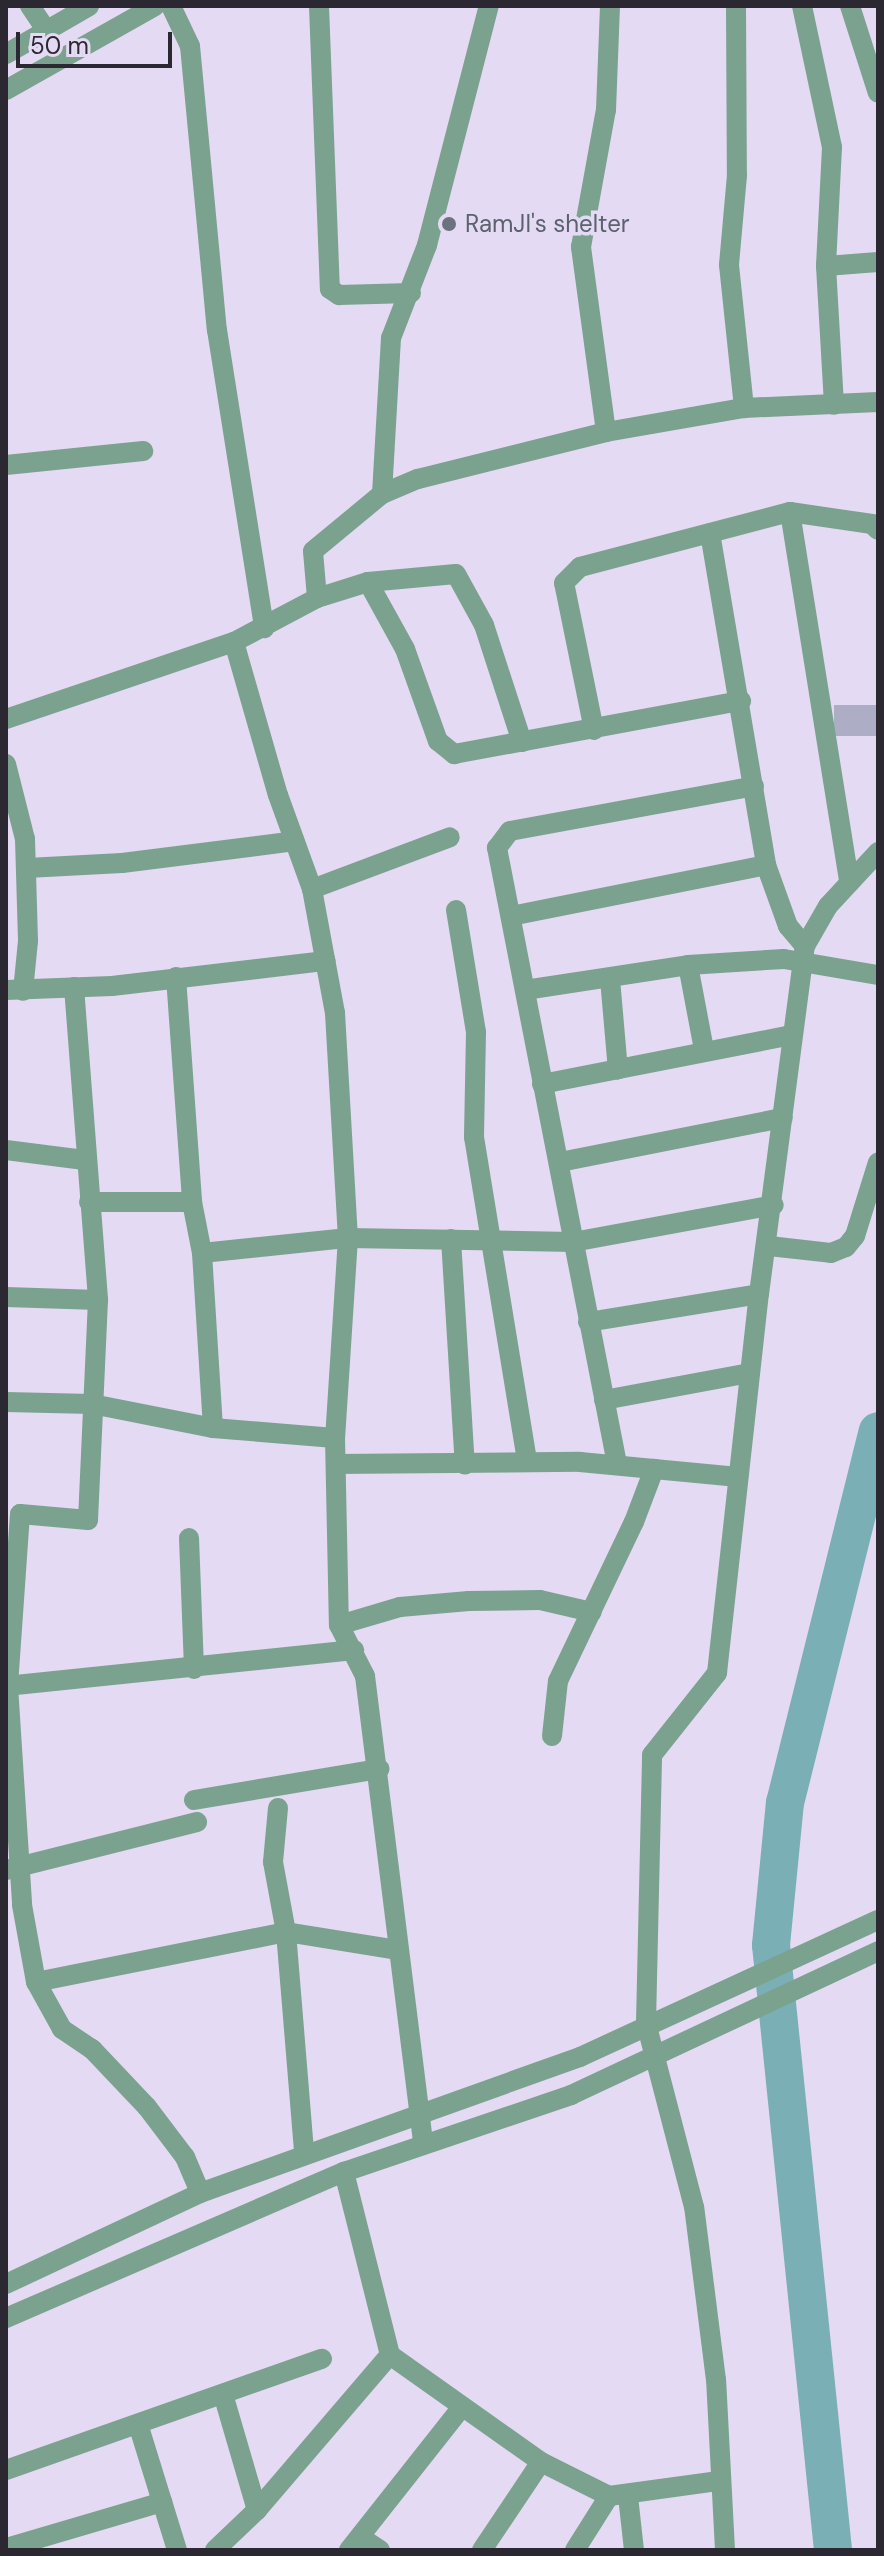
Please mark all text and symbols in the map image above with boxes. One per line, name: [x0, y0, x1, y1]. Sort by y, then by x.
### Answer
scale bar: [20, 16, 176, 66]
text: 50 m: [30, 30, 89, 61]
place label: RamJI's shelter: [465, 210, 630, 238]
marker: RamJI's shelter: [440, 215, 458, 233]

